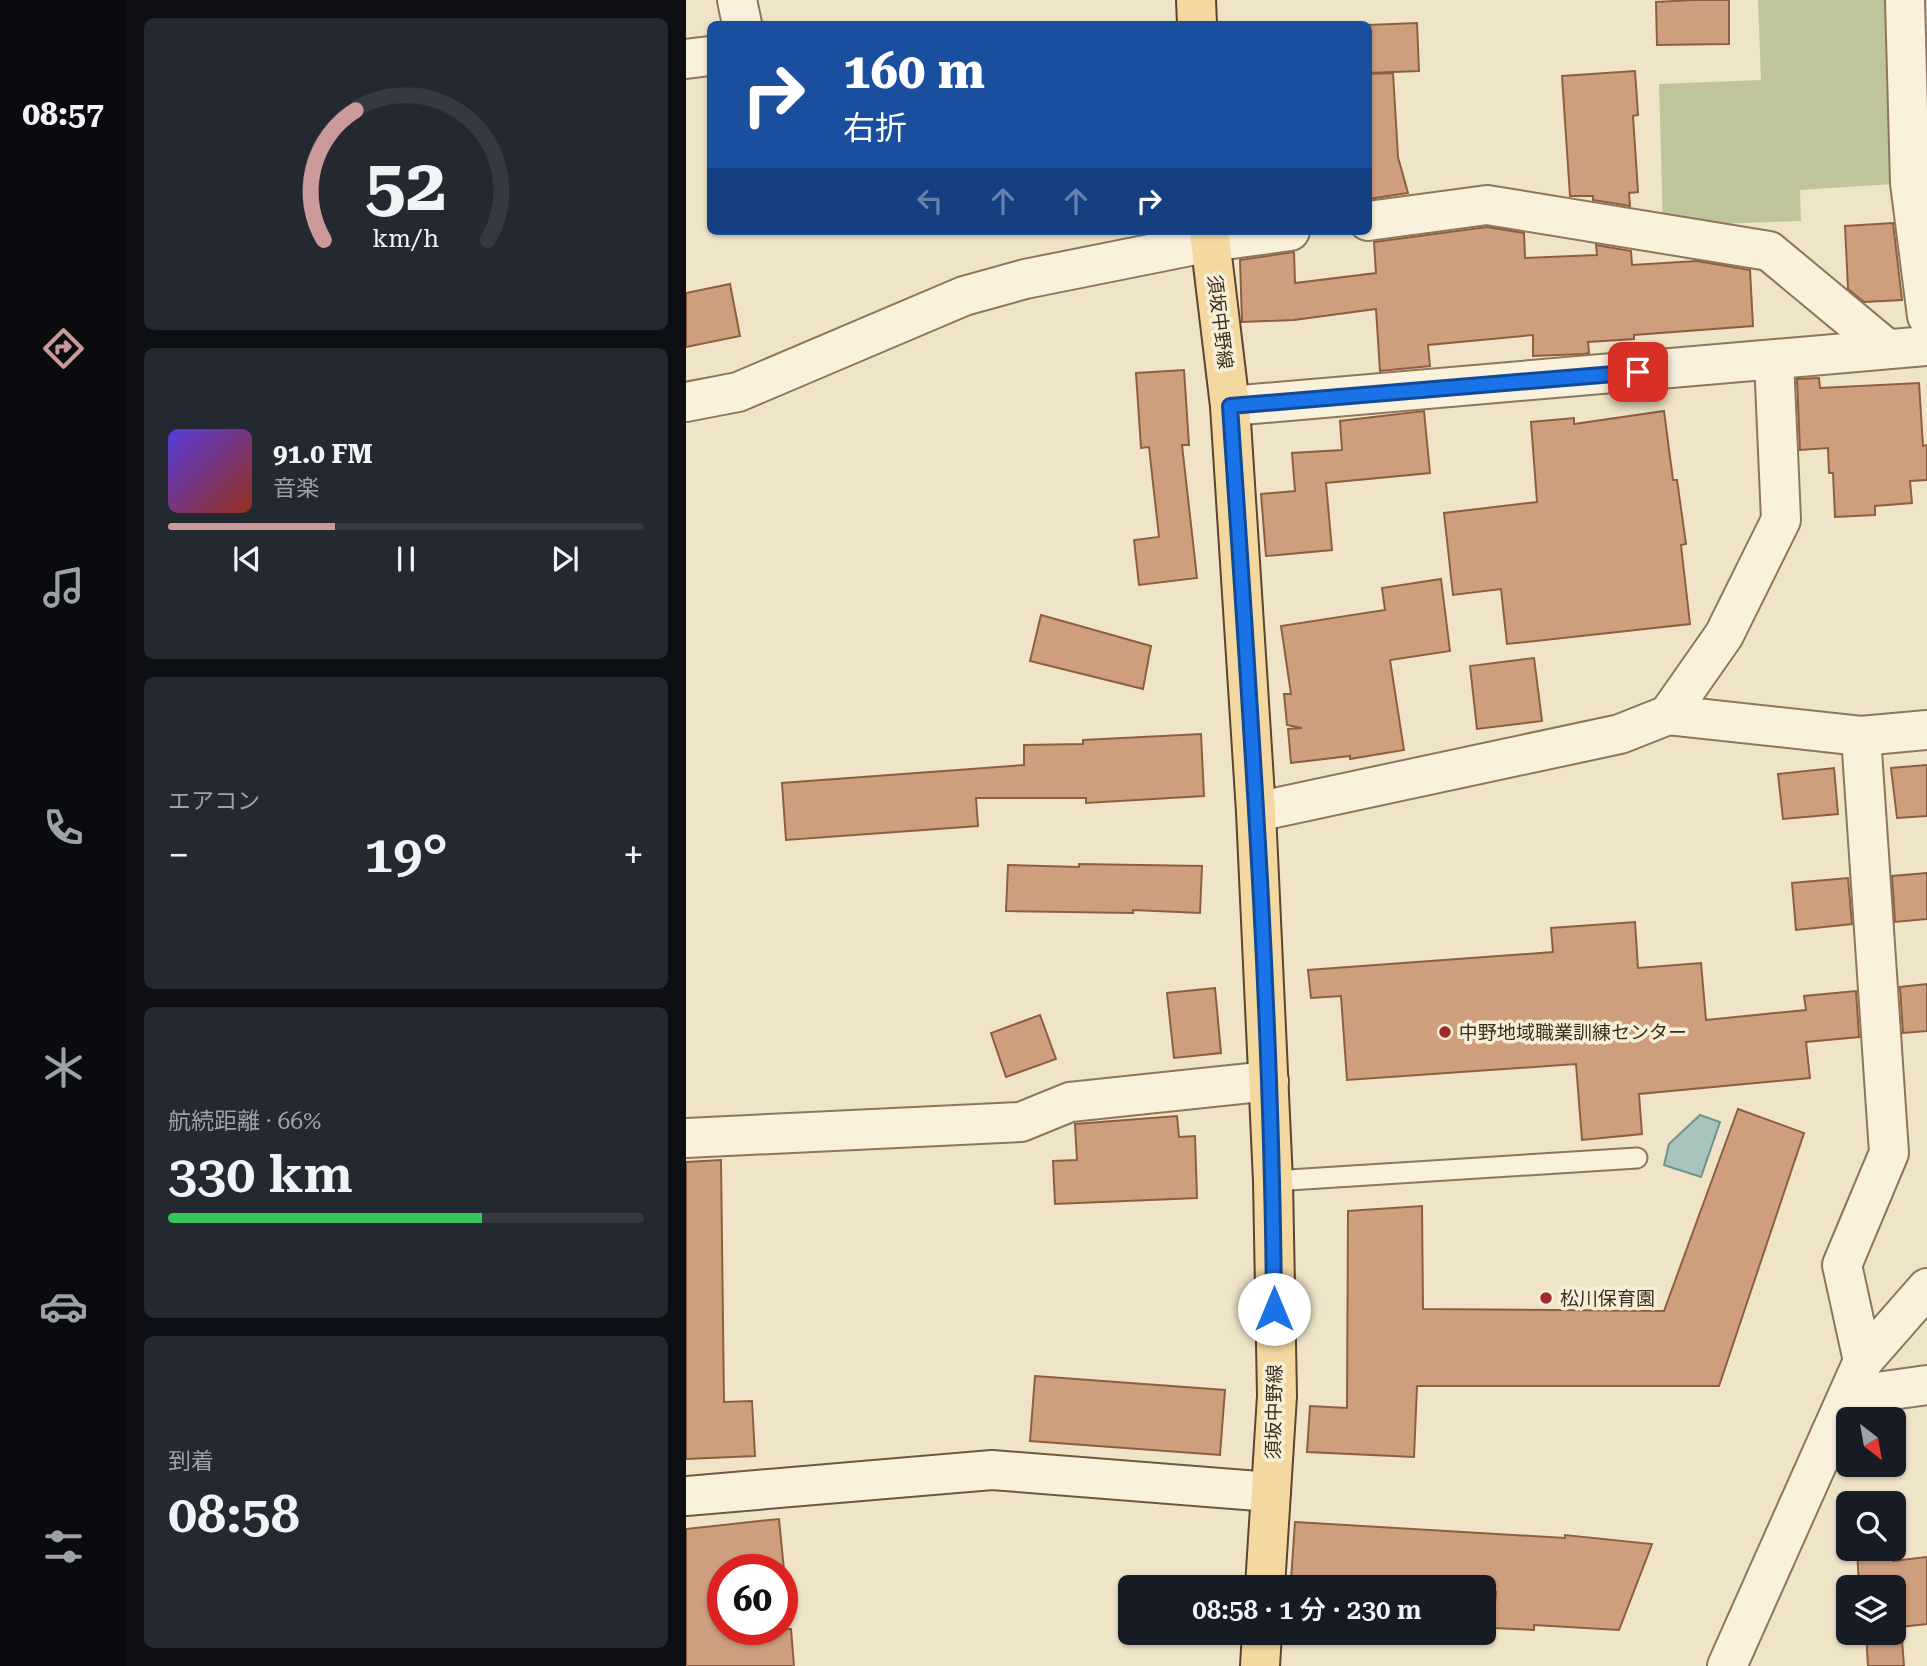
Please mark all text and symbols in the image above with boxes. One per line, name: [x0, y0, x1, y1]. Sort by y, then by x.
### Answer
text: 160 m: [843, 43, 985, 100]
icon: right: [728, 49, 819, 140]
text: 08:57: [22, 95, 104, 133]
text: 右折: [843, 109, 907, 147]
text: 52: [365, 143, 447, 228]
icon: left: [911, 182, 949, 220]
icon: ahead: [984, 182, 1022, 220]
icon: ahead: [1057, 182, 1095, 220]
icon: right: [1130, 182, 1168, 220]
text: km/h: [373, 224, 439, 253]
street label: 須坂中野線: [1203, 273, 1237, 371]
icon: directions: [39, 324, 88, 373]
pin: [1608, 342, 1668, 402]
icon: arrive: [1619, 353, 1657, 391]
text: 91.0 FM: [273, 439, 373, 469]
text: 音楽: [273, 475, 319, 502]
icon: previous: [228, 540, 266, 578]
icon: pause: [387, 540, 425, 578]
icon: next: [546, 540, 584, 578]
icon: music: [39, 563, 88, 612]
text: エアコン: [168, 788, 260, 815]
icon: phone: [39, 803, 88, 852]
text: 19°: [364, 824, 448, 885]
text: −: [168, 833, 189, 877]
text: +: [623, 833, 644, 877]
place label: 中野地域職業訓練センター: [1459, 1021, 1687, 1044]
marker: 中野地域職業訓練センター: [1437, 1024, 1453, 1040]
icon: climate: [39, 1043, 88, 1092]
text: 航続距離 · 66%: [168, 1108, 321, 1135]
text: 330 km: [168, 1144, 353, 1205]
position arrow: [1237, 1272, 1311, 1346]
icon: car: [39, 1282, 88, 1331]
place label: 松川保育園: [1560, 1287, 1655, 1310]
marker: 松川保育園: [1538, 1290, 1554, 1306]
street label: 須坂中野線: [1262, 1364, 1286, 1460]
north arrow: [1836, 1407, 1906, 1477]
map controls: [1836, 1407, 1906, 1645]
text: 到着: [168, 1448, 214, 1475]
text: 08:58: [168, 1484, 300, 1545]
button: search: [1836, 1491, 1906, 1561]
icon: filters: [39, 1522, 88, 1571]
speed limit sign: 60: [707, 1554, 798, 1645]
button: layers: [1836, 1575, 1906, 1645]
text: 08:58 · 1 分 · 230 m: [1192, 1595, 1422, 1625]

